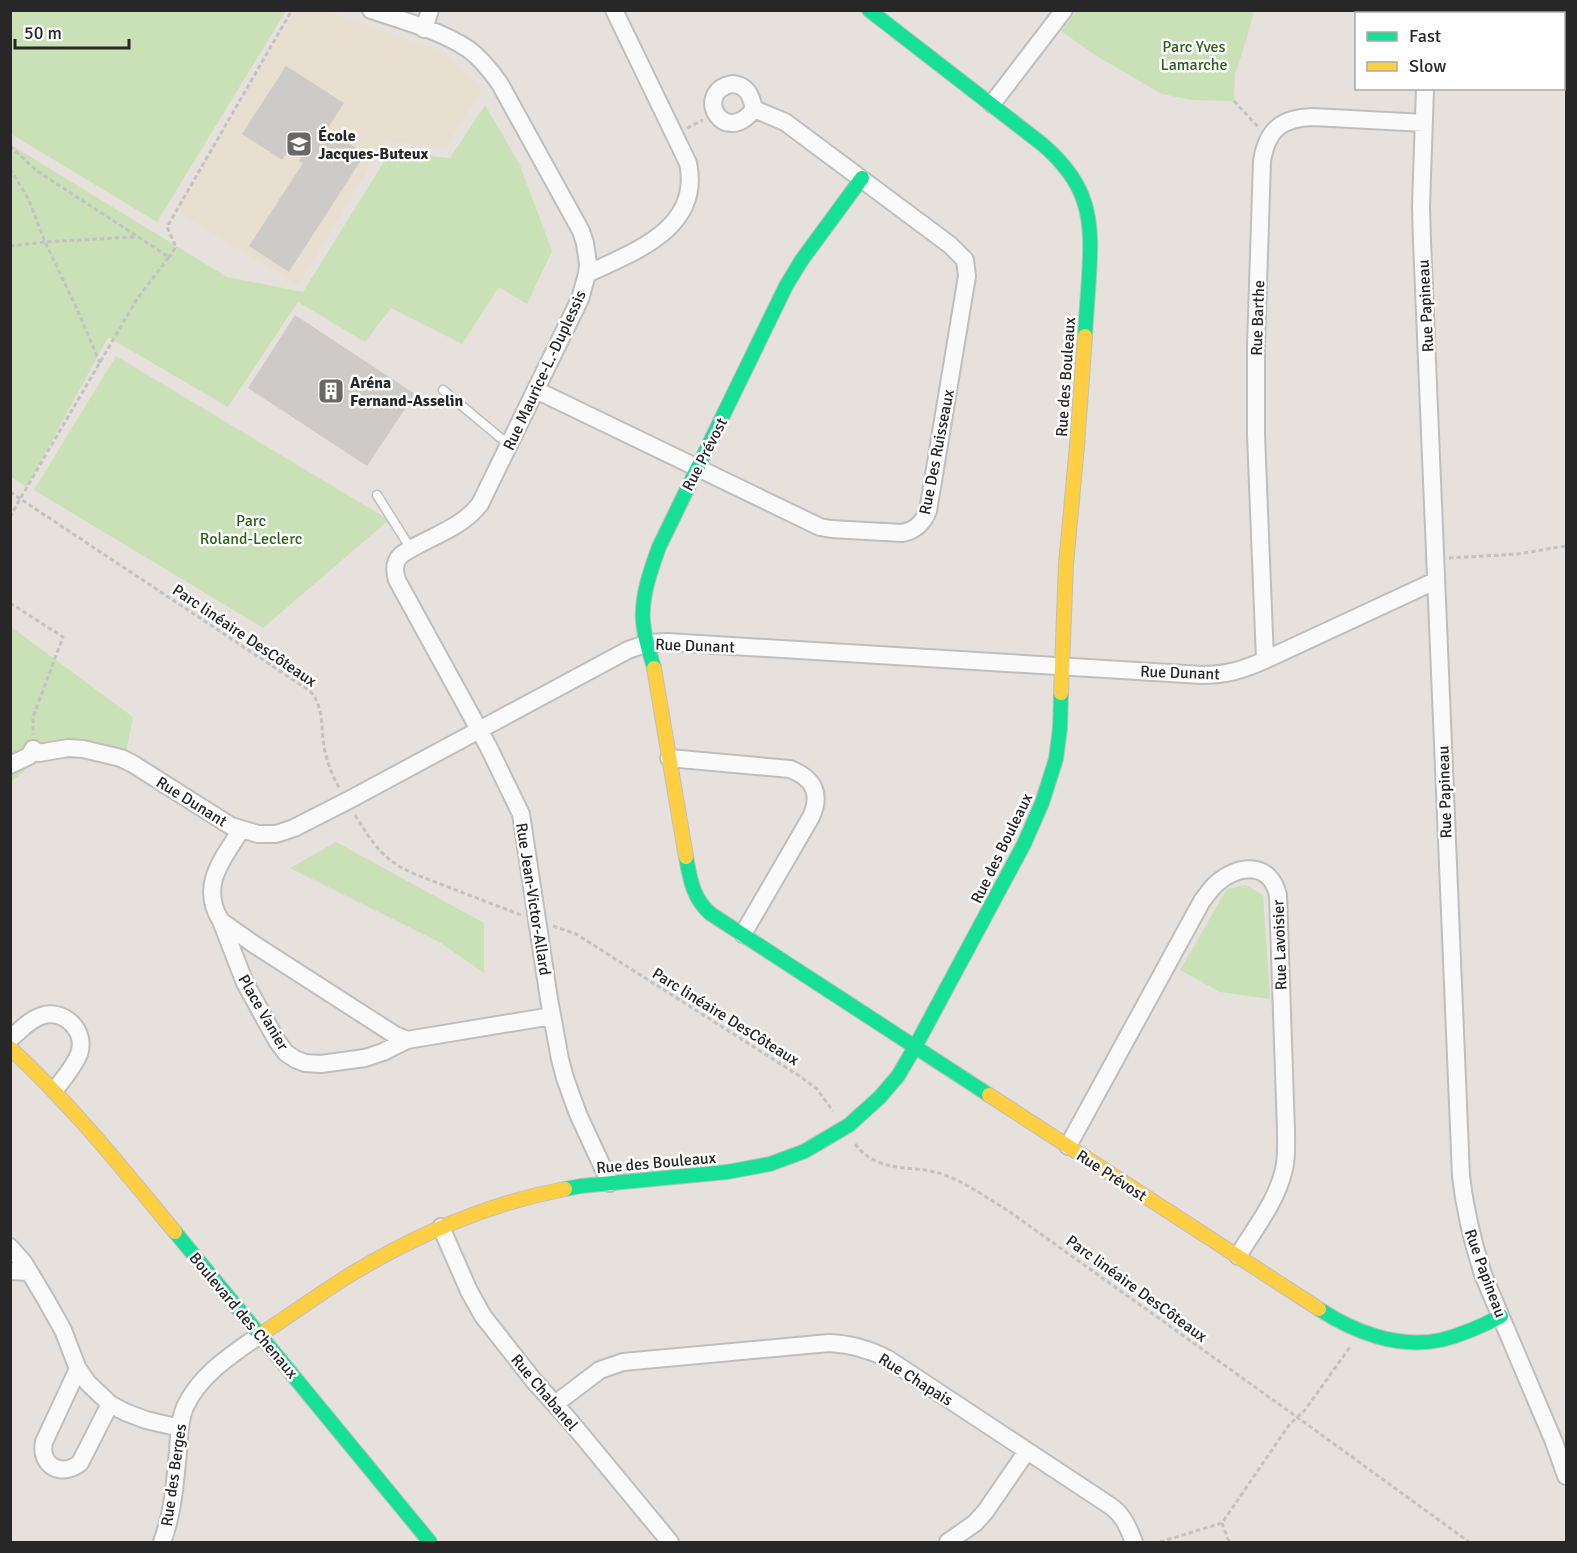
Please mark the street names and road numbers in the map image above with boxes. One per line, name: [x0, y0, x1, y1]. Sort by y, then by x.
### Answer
street label: Rue Papineau: [1414, 259, 1438, 353]
street label: Rue Barthe: [1247, 280, 1269, 356]
street label: Rue Maurice-L.-Duplessis: [499, 287, 591, 454]
street label: Rue des Bouleaux: [1052, 316, 1080, 438]
street label: Rue Des Ruisseaux: [915, 387, 959, 516]
street label: Rue Prévost: [678, 414, 732, 495]
street label: Parc linéaire DesCôteaux: [169, 580, 321, 692]
street label: Rue Dunant: [655, 635, 736, 657]
street label: Rue Dunant: [1140, 662, 1221, 684]
street label: Rue Papineau: [1433, 745, 1457, 839]
street label: Rue Dunant: [152, 772, 231, 832]
street label: Rue des Bouleaux: [967, 790, 1037, 907]
street label: Rue Jean-Victor-Allard: [511, 821, 555, 977]
street label: Rue Lavoisier: [1268, 899, 1292, 991]
street label: Parc linéaire DesCôteaux: [648, 963, 803, 1071]
street label: Place Vanier: [233, 971, 293, 1054]
street label: Rue Prévost: [1073, 1146, 1151, 1206]
street label: Rue des Bouleaux: [595, 1148, 717, 1178]
street label: Rue Papineau: [1460, 1226, 1510, 1320]
street label: Parc linéaire DesCôteaux: [1062, 1231, 1211, 1347]
street label: Boulevard des Chenaux: [185, 1248, 302, 1383]
street label: Rue Chapais: [875, 1349, 956, 1411]
street label: Rue Chabanel: [506, 1350, 582, 1435]
street label: Rue des Berges: [157, 1423, 191, 1528]

